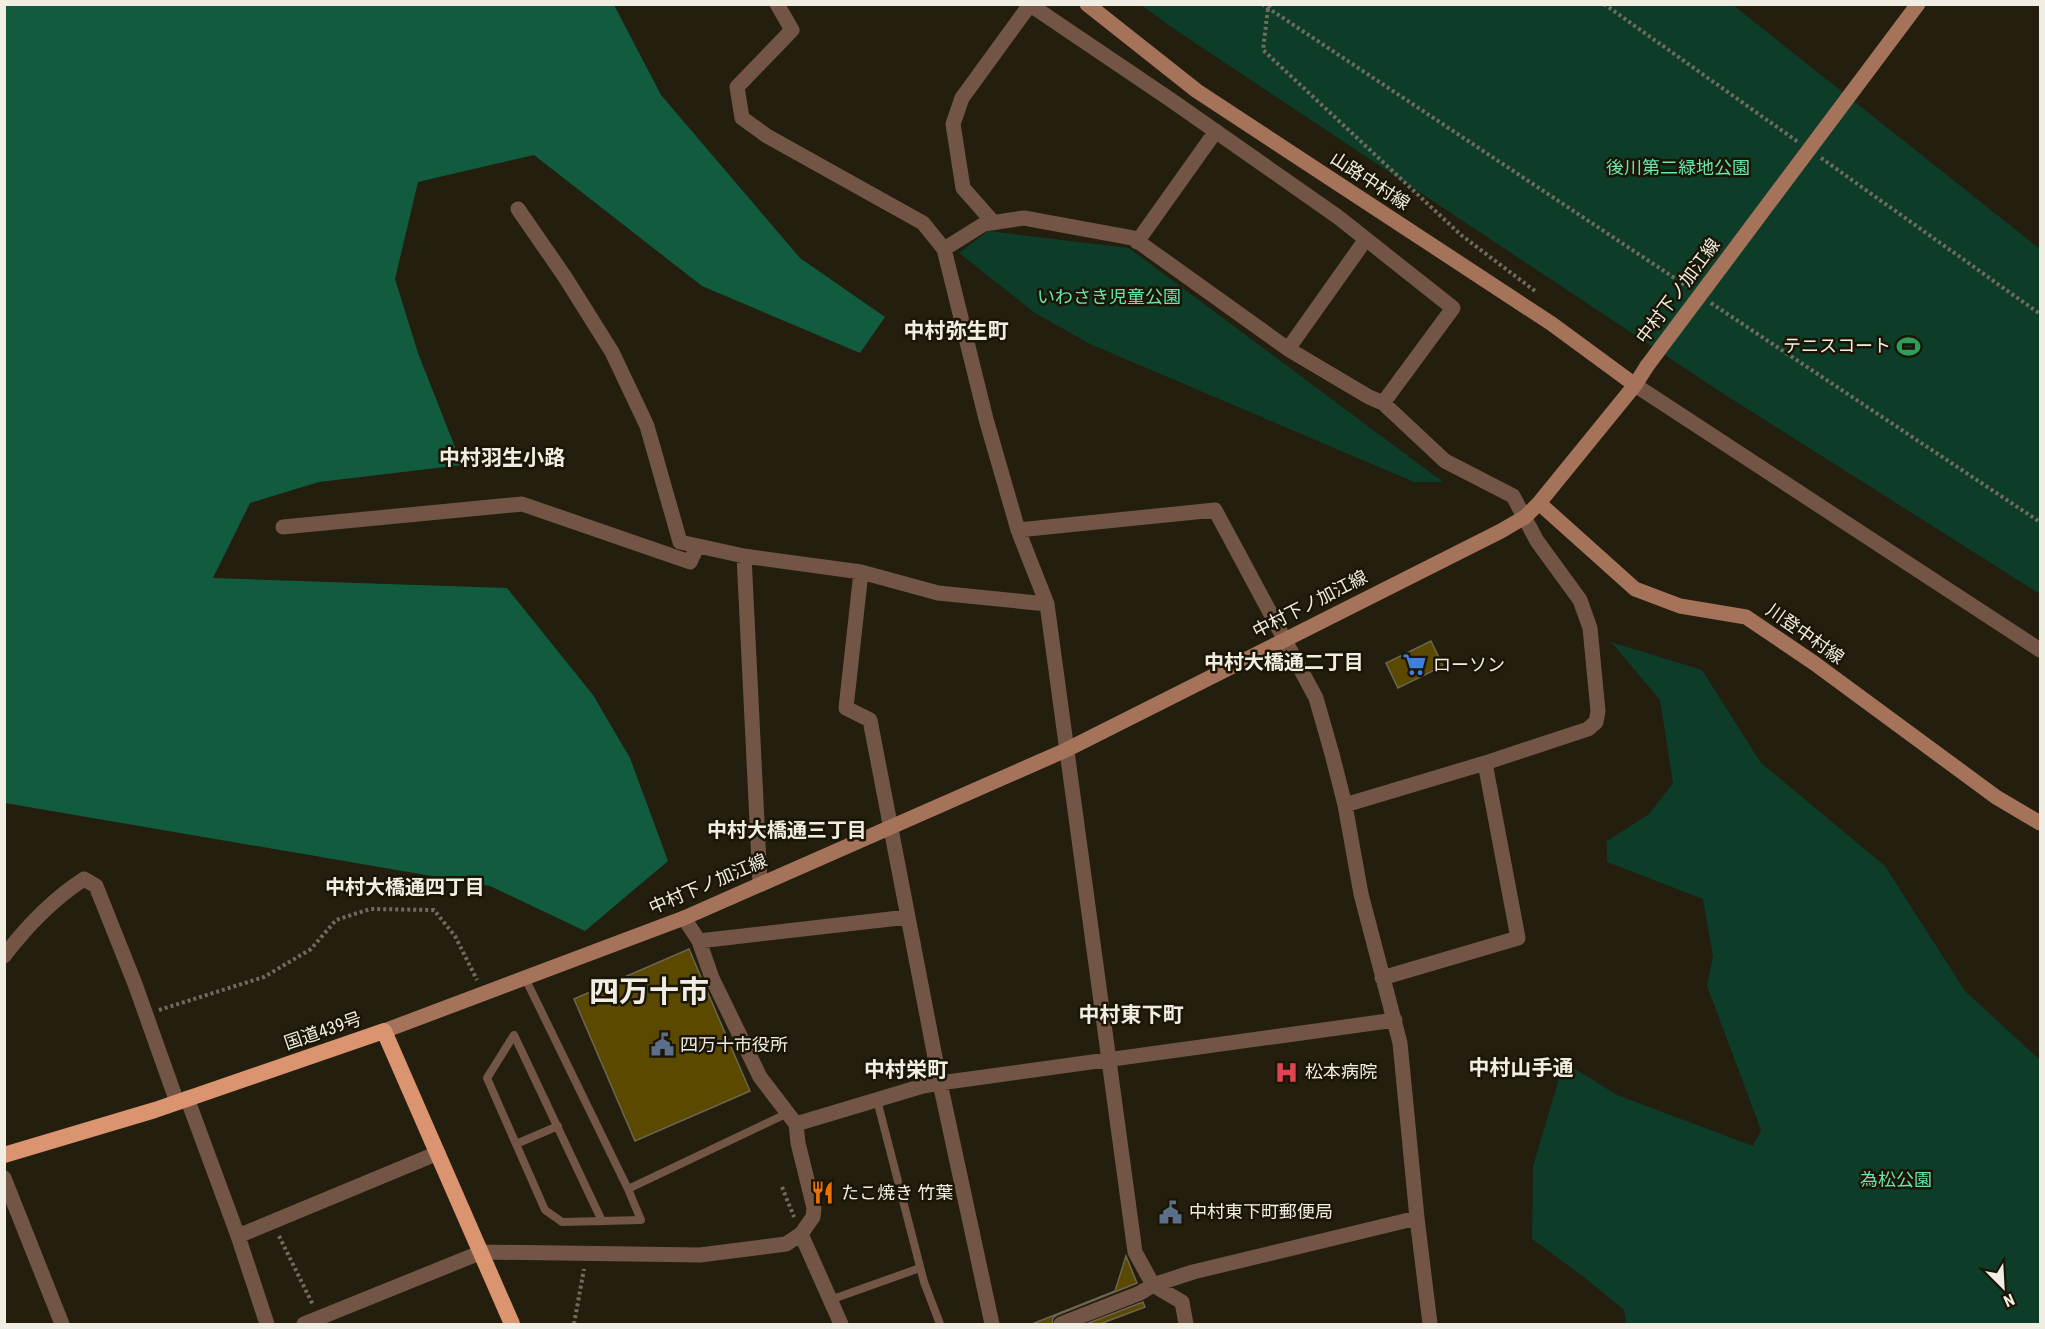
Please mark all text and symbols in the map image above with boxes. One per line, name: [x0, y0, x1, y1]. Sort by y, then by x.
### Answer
street label: 山路中村線: [1327, 147, 1414, 214]
park label: 後川第二緑地公園: [1606, 157, 1750, 178]
street label: 中村下ノ加江線: [1631, 234, 1724, 347]
park label: いわさき児童公園: [1037, 286, 1181, 307]
district label: 中村弥生町: [904, 319, 1009, 343]
sports icon: テニスコート: [1896, 333, 1922, 359]
place label: テニスコート: [1783, 335, 1891, 356]
district label: 中村羽生小路: [439, 446, 565, 470]
street label: 中村下ノ加江線: [1249, 566, 1371, 642]
street label: 川登中村線: [1762, 599, 1848, 668]
district label: 中村大橋通二丁目: [1204, 650, 1364, 674]
supermarket icon: ローソン: [1402, 652, 1428, 678]
place label: ローソン: [1433, 654, 1505, 675]
district label: 中村大橋通三丁目: [707, 818, 867, 842]
street label: 中村下ノ加江線: [646, 849, 770, 918]
district label: 中村大橋通四丁目: [325, 875, 485, 899]
district label: 四万十市: [589, 974, 709, 1009]
district label: 中村東下町: [1079, 1003, 1184, 1027]
street label: 国道439号: [281, 1007, 364, 1054]
public building icon: 四万十市役所: [649, 1032, 675, 1058]
place label: 四万十市役所: [680, 1034, 788, 1055]
district label: 中村山手通: [1469, 1056, 1574, 1080]
district label: 中村栄町: [864, 1058, 948, 1082]
hospital icon: 松本病院: [1274, 1059, 1300, 1085]
place label: 松本病院: [1305, 1061, 1377, 1082]
park label: 為松公園: [1860, 1169, 1932, 1190]
restaurant icon: たこ焼き 竹葉: [810, 1180, 836, 1206]
place label: たこ焼き 竹葉: [841, 1182, 953, 1203]
public building icon: 中村東下町郵便局: [1158, 1199, 1184, 1225]
place label: 中村東下町郵便局: [1189, 1201, 1333, 1222]
north arrow: [1973, 1257, 2033, 1317]
text: N: [2001, 1290, 2017, 1311]

